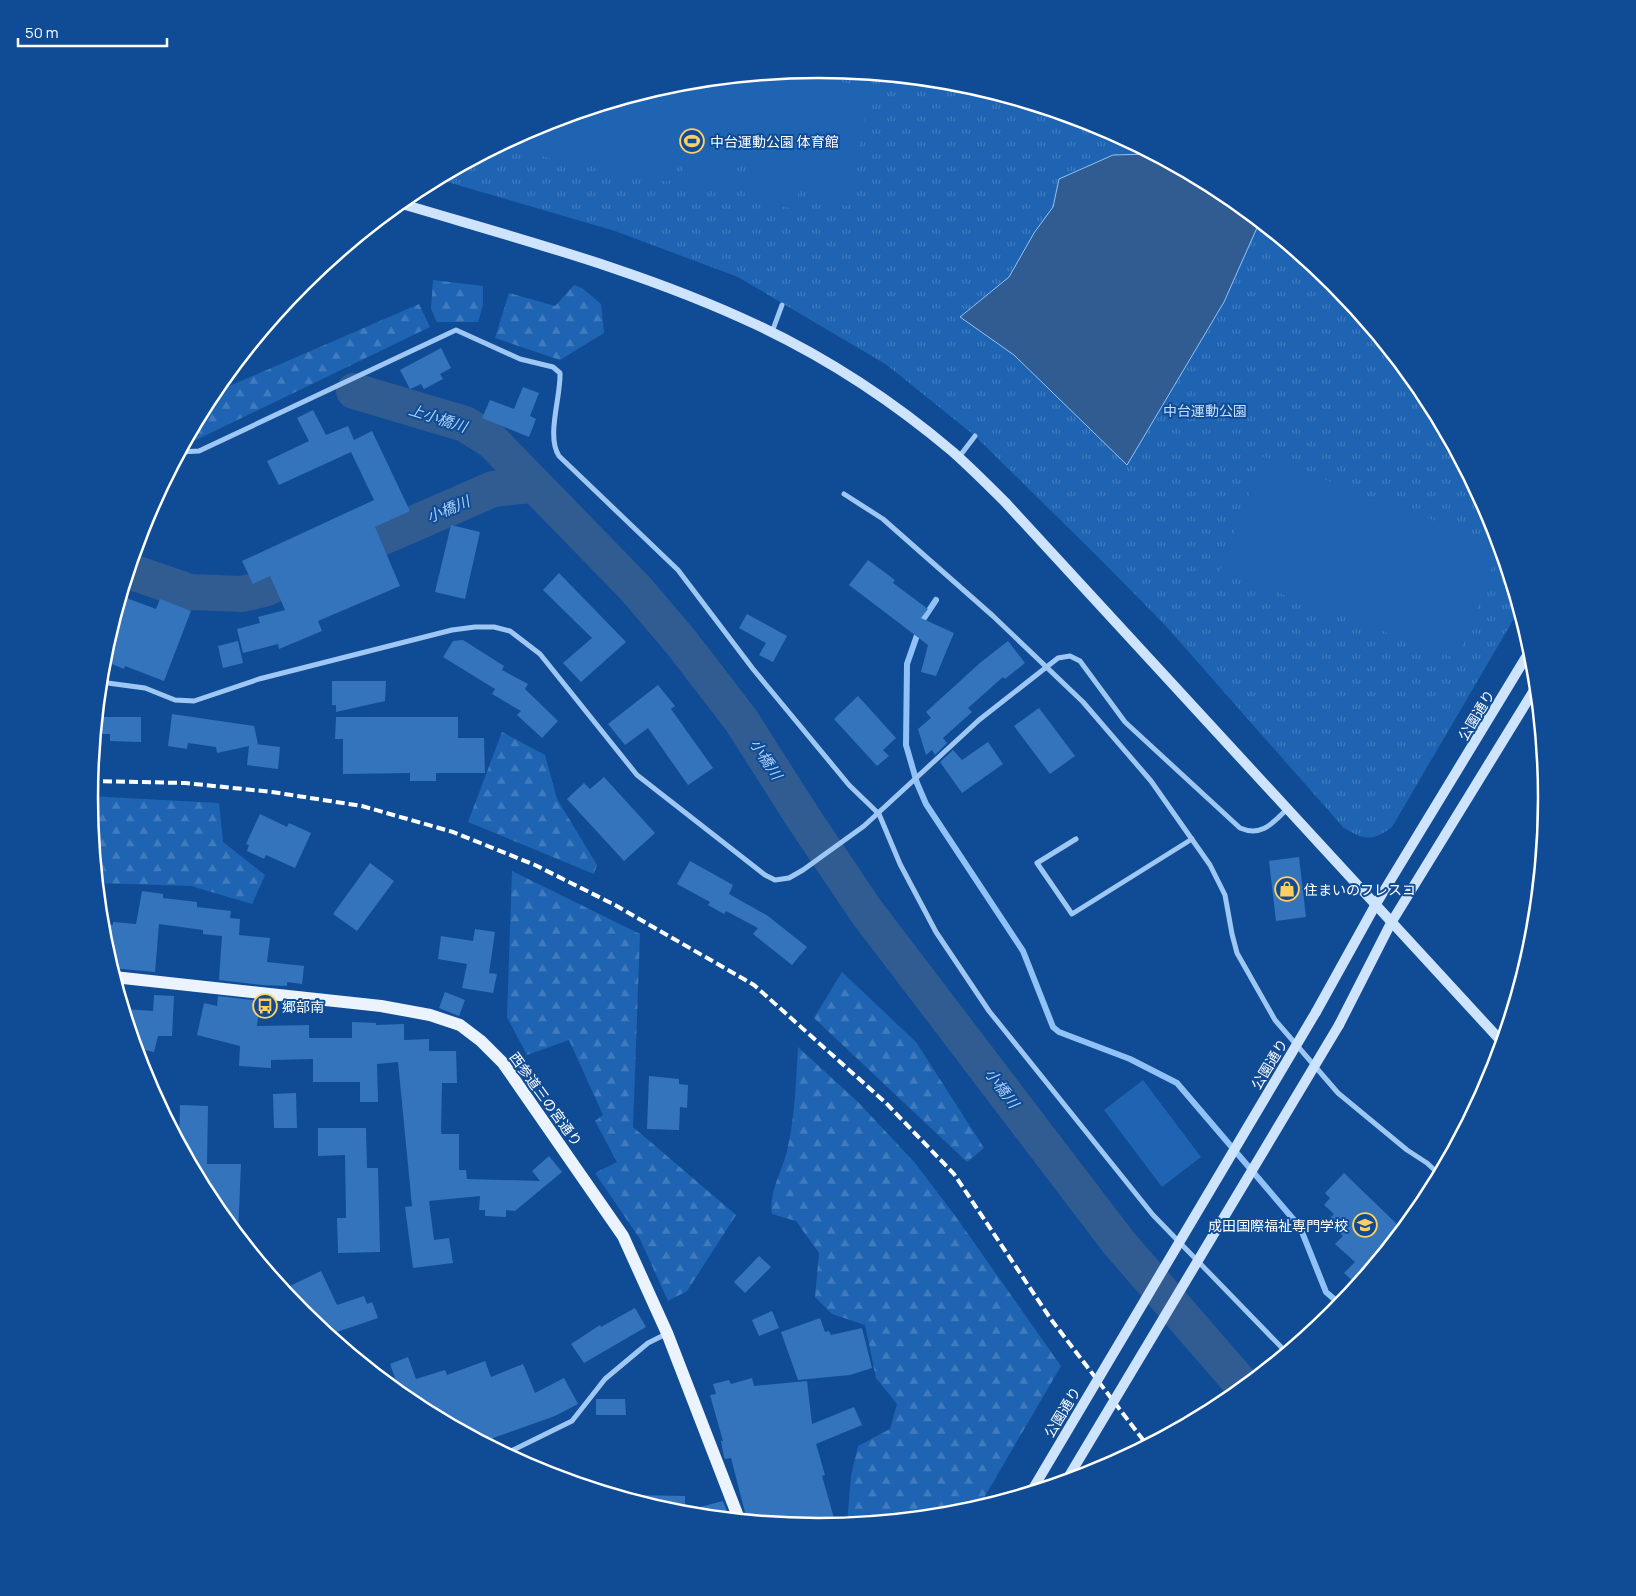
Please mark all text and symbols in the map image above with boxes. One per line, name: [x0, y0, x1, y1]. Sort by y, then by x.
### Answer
scale bar: [18, 15, 166, 47]
text: 50 m: [25, 22, 59, 43]
sports icon: 中台運動公園 体育館: [679, 128, 705, 154]
place label: 中台運動公園 体育館: [710, 132, 839, 151]
water label: 上小橋川: [406, 399, 472, 438]
park label: 中台運動公園: [1163, 401, 1247, 420]
water label: 小橋川: [423, 490, 475, 527]
street label: 公園通り: [1453, 686, 1499, 744]
water label: 小橋川: [745, 734, 788, 785]
shop icon: 住まいのフレスコ: [1274, 876, 1300, 902]
place label: 住まいのフレスコ: [1304, 880, 1416, 899]
bus stop icon: 郷部南: [252, 993, 278, 1019]
place label: 郷部南: [282, 997, 324, 1016]
street label: 公園通り: [1246, 1035, 1292, 1093]
street label: 西参道三の宮通り: [505, 1048, 587, 1150]
water label: 小橋川: [980, 1064, 1025, 1114]
school or university icon: 成田国際福祉専門学校: [1352, 1212, 1378, 1238]
place label: 成田国際福祉専門学校: [1208, 1216, 1348, 1235]
street label: 公園通り: [1039, 1383, 1085, 1441]

